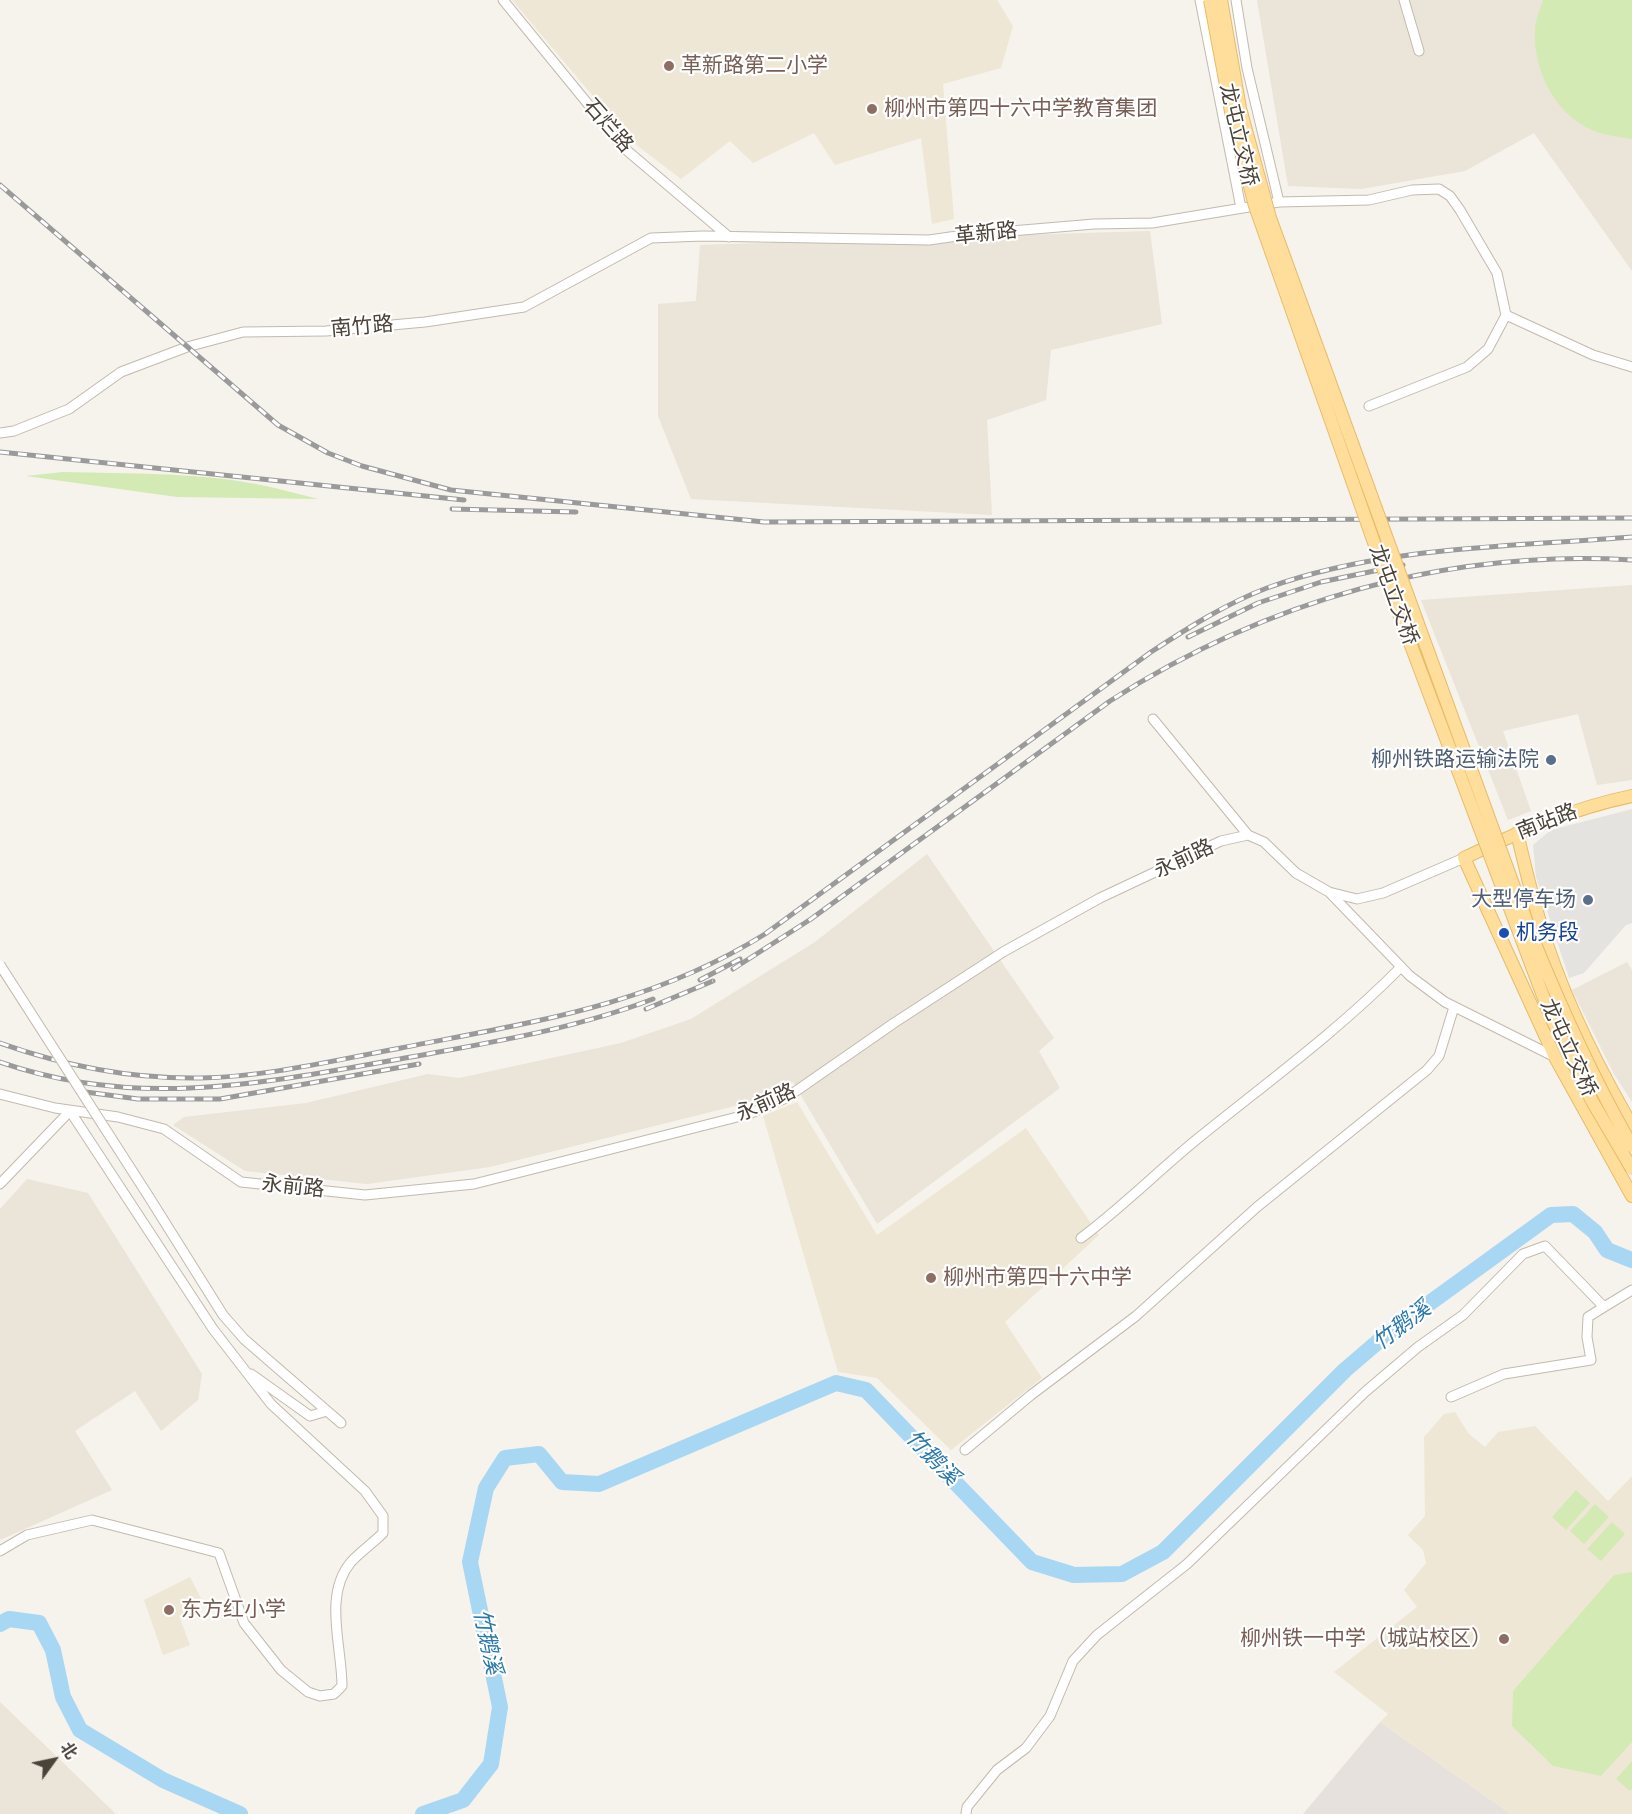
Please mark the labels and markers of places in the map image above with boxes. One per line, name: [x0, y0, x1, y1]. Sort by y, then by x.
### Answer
place label: 革新路第二小学: [681, 53, 828, 79]
marker: 革新路第二小学: [662, 59, 676, 73]
place label: 柳州市第四十六中学教育集团: [884, 96, 1157, 122]
marker: 柳州市第四十六中学教育集团: [865, 102, 879, 116]
place label: 柳州铁路运输法院: [1371, 747, 1539, 773]
marker: 柳州铁路运输法院: [1544, 753, 1558, 767]
place label: 大型停车场: [1471, 887, 1576, 913]
marker: 大型停车场: [1581, 893, 1595, 907]
place label: 机务段: [1516, 920, 1579, 946]
marker: 机务段: [1497, 926, 1511, 940]
place label: 柳州市第四十六中学: [943, 1265, 1132, 1291]
marker: 柳州市第四十六中学: [924, 1271, 938, 1285]
place label: 东方红小学: [181, 1597, 286, 1623]
marker: 东方红小学: [162, 1603, 176, 1617]
place label: 柳州铁一中学（城站校区）: [1240, 1626, 1492, 1652]
marker: 柳州铁一中学（城站校区）: [1497, 1632, 1511, 1646]

